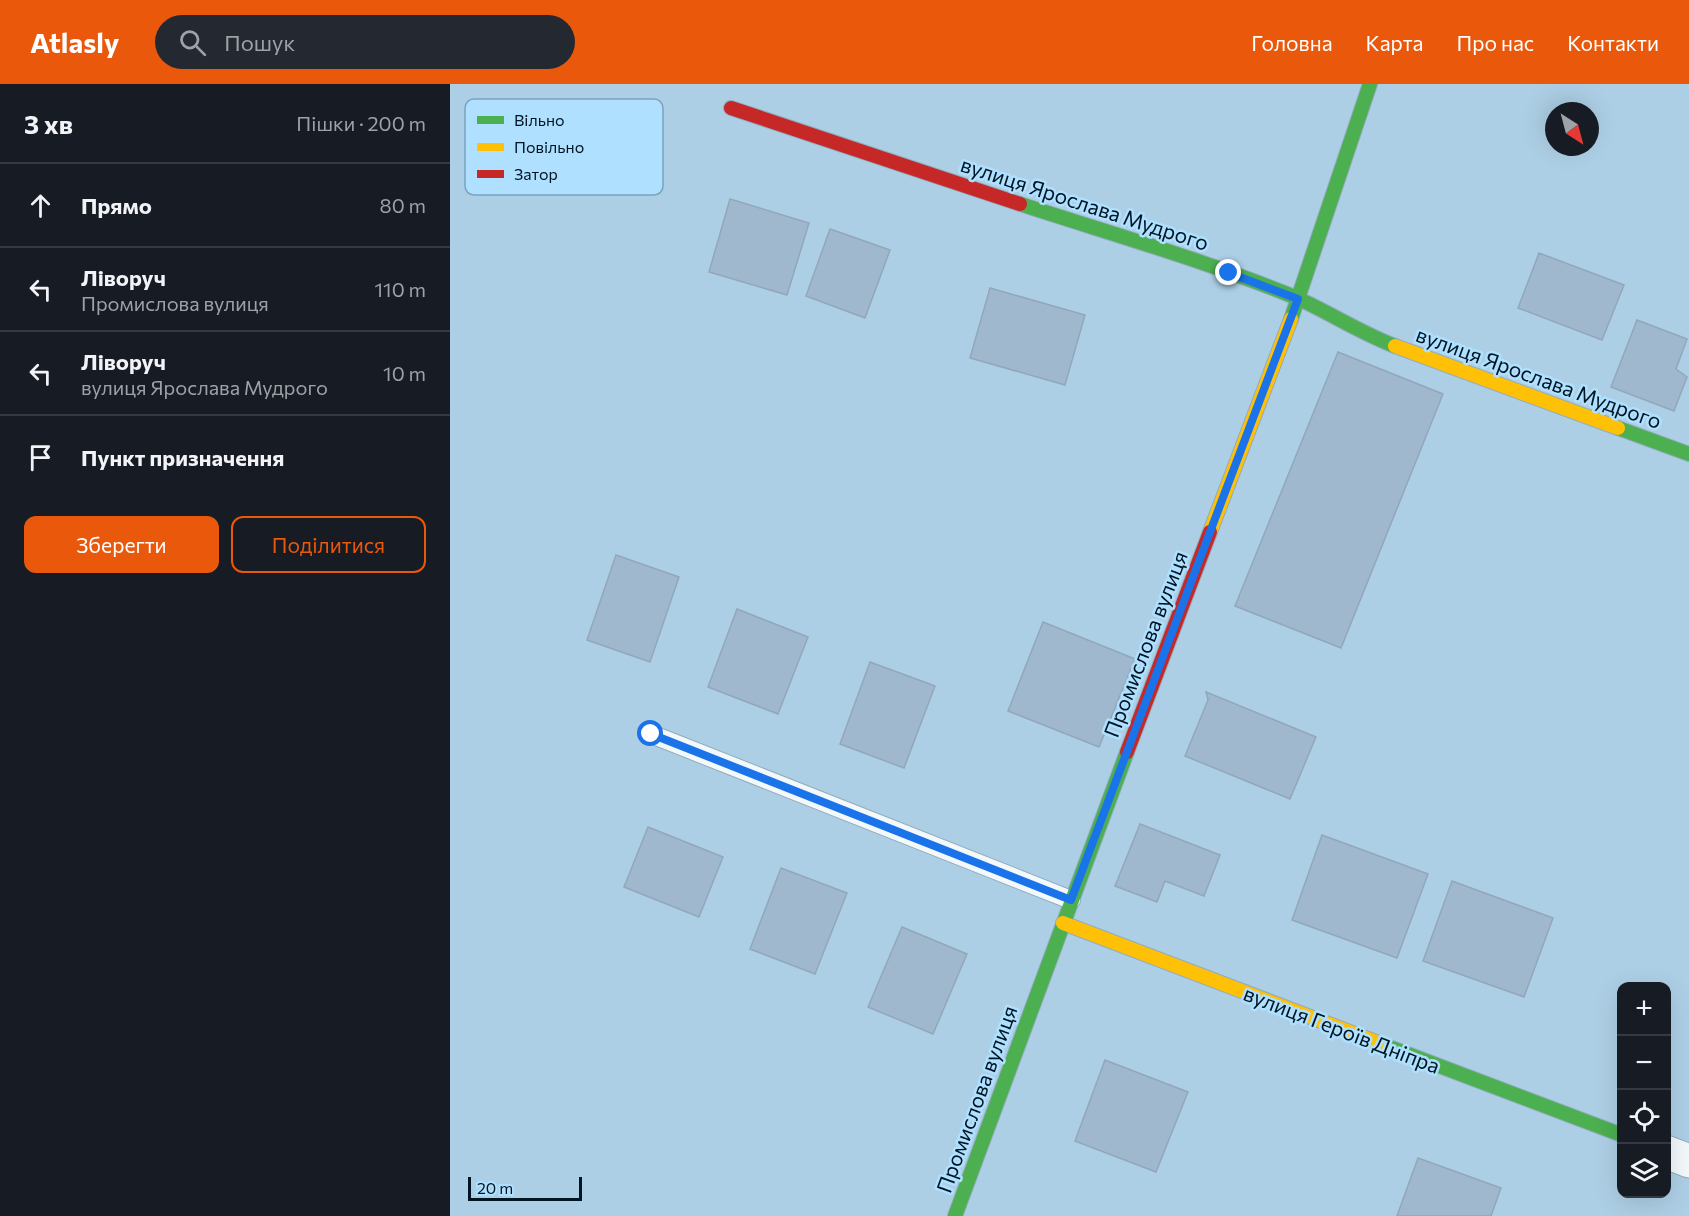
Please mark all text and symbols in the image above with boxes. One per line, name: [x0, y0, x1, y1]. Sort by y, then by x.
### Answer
search box: [155, 15, 575, 69]
text: Atlasly: [30, 25, 119, 59]
icon: search: [176, 26, 209, 59]
text: Пошук: [224, 29, 295, 56]
text: Головна: [1251, 30, 1333, 55]
text: Карта: [1366, 30, 1423, 55]
text: Про нас: [1456, 30, 1534, 55]
text: Контакти: [1567, 30, 1659, 55]
legend: [465, 99, 663, 195]
north arrow: [1545, 102, 1599, 156]
text: 3 хв: [24, 108, 73, 139]
text: Вільно: [514, 110, 565, 129]
text: Пішки · 200 m: [296, 111, 426, 135]
text: Повільно: [514, 137, 584, 156]
street label: вулиця Ярослава Мудрого: [958, 151, 1212, 255]
text: Затор: [514, 164, 558, 183]
icon: ahead: [24, 189, 57, 222]
text: Прямо: [81, 192, 152, 219]
text: 80 m: [380, 193, 426, 217]
route end: [1215, 259, 1241, 285]
text: Ліворуч: [81, 264, 166, 291]
icon: left: [24, 273, 57, 306]
text: 110 m: [375, 277, 426, 301]
text: Промислова вулиця: [81, 291, 269, 315]
street label: вулиця Ярослава Мудрого: [1413, 321, 1665, 433]
text: Ліворуч: [81, 348, 166, 375]
icon: left: [24, 357, 57, 390]
text: 10 m: [383, 361, 426, 385]
text: вулиця Ярослава Мудрого: [81, 375, 328, 399]
icon: arrive: [24, 441, 57, 474]
text: Пункт призначення: [81, 444, 284, 471]
button: Зберегти: [24, 516, 219, 573]
button: Поділитися: [231, 516, 426, 573]
street label: Промислова вулиця: [1098, 547, 1192, 741]
route start: [637, 720, 663, 746]
street label: вулиця Героїв Дніпра: [1240, 980, 1444, 1078]
map controls: [1617, 982, 1671, 1198]
button: +: [1617, 982, 1671, 1036]
street label: Промислова вулиця: [931, 1002, 1021, 1196]
button: −: [1617, 1036, 1671, 1090]
button: locate: [1617, 1090, 1671, 1144]
button: layers: [1617, 1144, 1671, 1198]
scale bar: [468, 1174, 582, 1202]
text: 20 m: [477, 1178, 513, 1197]

